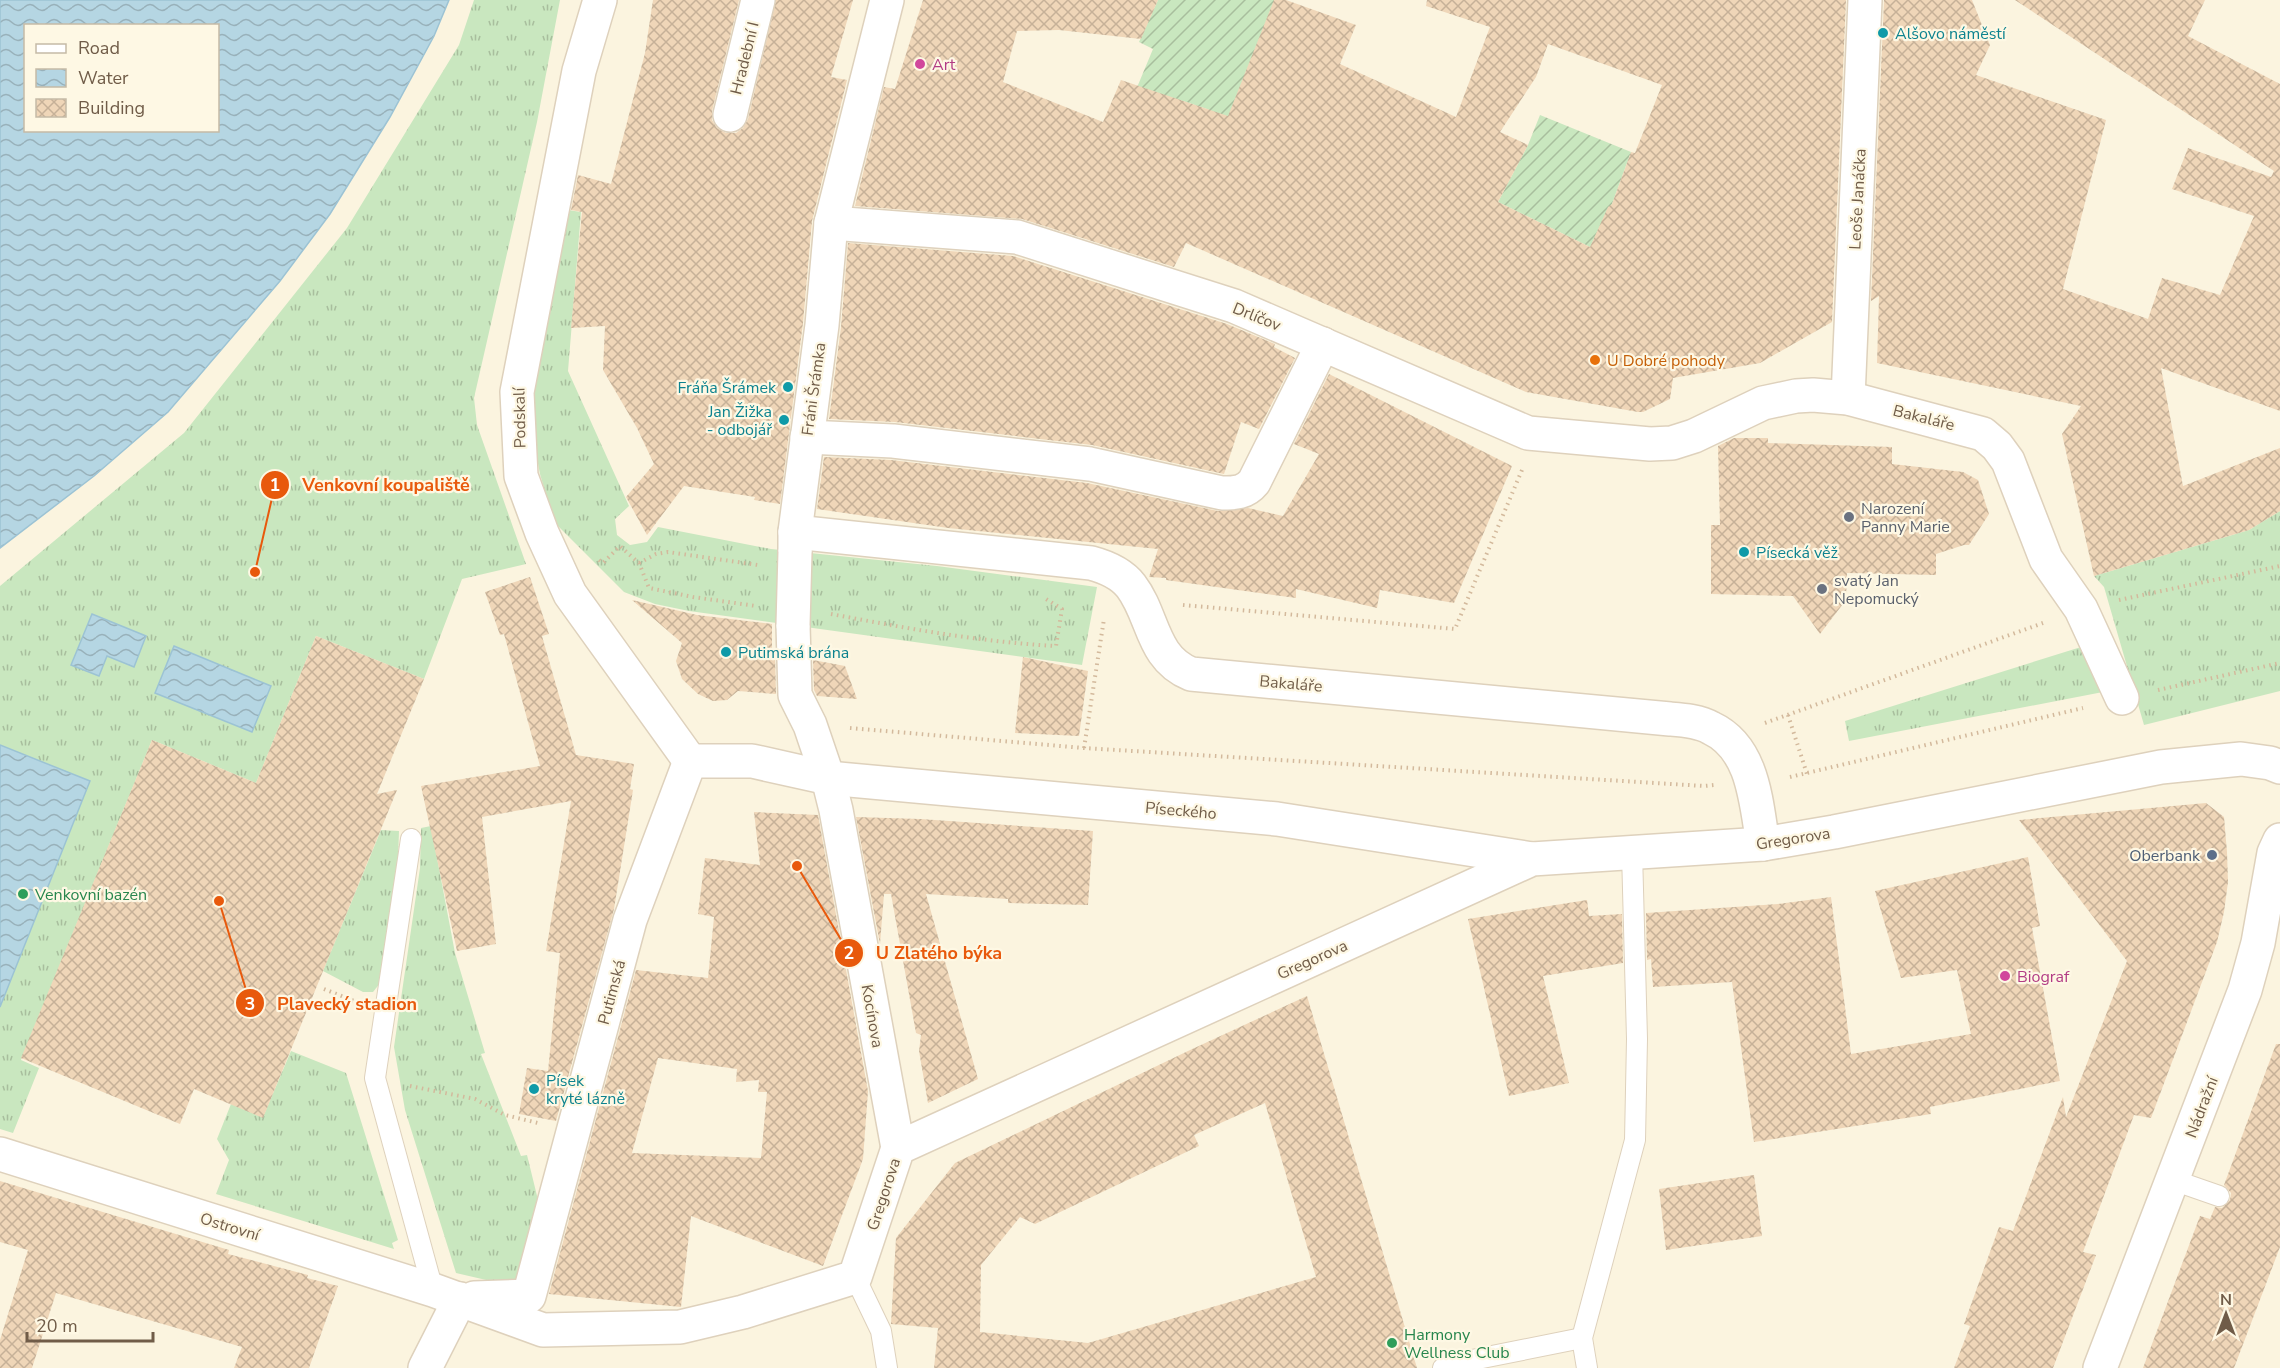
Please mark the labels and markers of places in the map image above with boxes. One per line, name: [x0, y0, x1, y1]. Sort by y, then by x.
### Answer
place label: Alšovo náměstí: [1895, 23, 2007, 45]
marker: Alšovo náměstí: [1876, 26, 1890, 40]
place label: Art: [932, 54, 956, 76]
marker: Art: [913, 57, 927, 71]
place label: U Dobré pohody: [1607, 350, 1726, 372]
marker: U Dobré pohody: [1588, 353, 1602, 367]
place label: Fráňa Šrámek: [677, 377, 777, 399]
marker: Fráňa Šrámek: [781, 380, 795, 394]
place label: Jan Žižka - odbojář: [707, 401, 772, 441]
marker: Jan Žižka - odbojář: [777, 413, 791, 427]
callout: Venkovní koupaliště: [260, 467, 482, 503]
place label: Narození Panny Marie: [1861, 498, 1950, 538]
marker: Narození Panny Marie: [1842, 510, 1856, 524]
place label: Písecká věž: [1756, 542, 1838, 564]
marker: Písecká věž: [1737, 545, 1751, 559]
place label: svatý Jan Nepomucký: [1834, 570, 1919, 610]
marker: svatý Jan Nepomucký: [1815, 582, 1829, 596]
place label: Putimská brána: [738, 642, 849, 664]
marker: Putimská brána: [719, 645, 733, 659]
place label: Oberbank: [2129, 845, 2201, 867]
marker: Oberbank: [2205, 848, 2219, 862]
place label: Venkovní bazén: [34, 884, 147, 906]
marker: Venkovní bazén: [16, 887, 30, 901]
callout: U Zlatého býka: [834, 935, 1014, 971]
place label: Biograf: [2017, 966, 2070, 988]
marker: Biograf: [1998, 969, 2012, 983]
callout: Plavecký stadion: [235, 985, 429, 1021]
place label: Písek kryté lázně: [546, 1070, 625, 1110]
marker: Písek kryté lázně: [527, 1082, 541, 1096]
place label: Harmony Wellness Club: [1404, 1324, 1510, 1364]
marker: Harmony Wellness Club: [1385, 1336, 1399, 1350]

